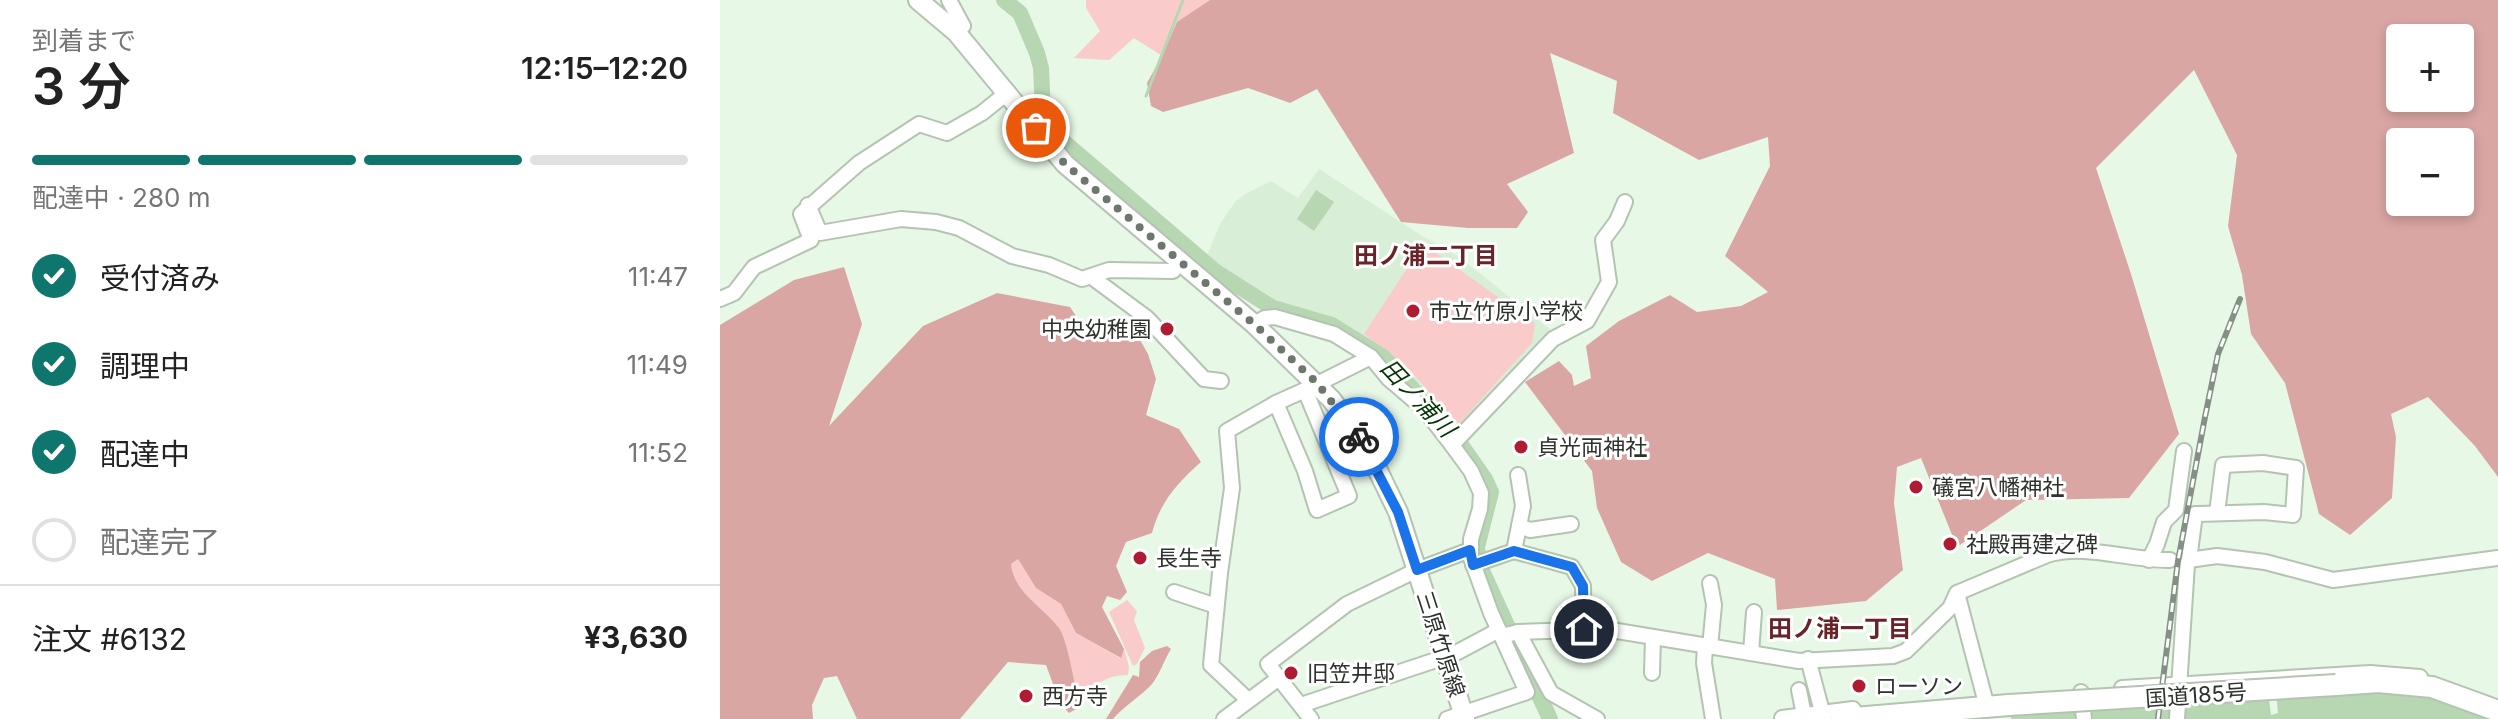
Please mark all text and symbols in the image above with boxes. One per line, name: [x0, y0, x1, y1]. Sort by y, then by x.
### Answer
map controls: [2386, 24, 2474, 216]
button: +: [2386, 24, 2474, 112]
text: 到着まで: [32, 25, 136, 56]
text: 12:15–12:20: [521, 50, 688, 86]
text: 3 分: [32, 55, 130, 118]
pin: [1002, 94, 1070, 162]
icon: bag: [1014, 106, 1058, 150]
button: −: [2386, 128, 2474, 216]
text: 配達中 · 280 m: [32, 182, 211, 213]
district label: 田ノ浦二丁目: [1354, 241, 1498, 270]
icon: check: [32, 254, 76, 298]
text: 受付済み: [100, 260, 220, 296]
text: 11:47: [628, 261, 688, 292]
place label: 市立竹原小学校: [1429, 298, 1583, 324]
marker: 市立竹原小学校: [1404, 302, 1422, 320]
place label: 中央幼稚園: [1041, 316, 1151, 342]
marker: 中央幼稚園: [1158, 320, 1176, 338]
icon: check: [32, 342, 76, 386]
text: 調理中: [100, 348, 190, 384]
text: 11:49: [626, 349, 688, 380]
water label: 田ノ浦川: [1375, 353, 1463, 445]
courier: [1319, 397, 1399, 477]
icon: bike: [1337, 415, 1381, 459]
icon: check: [32, 430, 76, 474]
place label: 貞光両神社: [1537, 434, 1647, 460]
text: 配達中: [100, 436, 190, 472]
text: 11:52: [628, 437, 688, 468]
marker: 貞光両神社: [1512, 438, 1530, 456]
place label: 礒宮八幡神社: [1932, 474, 2064, 500]
marker: 礒宮八幡神社: [1907, 478, 1925, 496]
text: 配達完了: [100, 524, 220, 560]
place label: 社殿再建之碑: [1966, 531, 2098, 557]
marker: 社殿再建之碑: [1941, 535, 1959, 553]
place label: 長生寺: [1156, 545, 1222, 571]
marker: 長生寺: [1131, 549, 1149, 567]
street label: 三原竹原線: [1412, 588, 1470, 700]
pin: [1550, 595, 1618, 663]
icon: home: [1562, 607, 1606, 651]
district label: 田ノ浦一丁目: [1768, 614, 1912, 643]
text: ¥3,630: [584, 619, 688, 655]
text: 注文 #6132: [32, 621, 187, 657]
place label: 旧笠井邸: [1307, 660, 1395, 686]
marker: 旧笠井邸: [1282, 664, 1300, 682]
place label: ローソン: [1875, 673, 1963, 699]
marker: ローソン: [1850, 677, 1868, 695]
street label: 国道185号: [2144, 678, 2248, 712]
place label: 西方寺: [1042, 683, 1108, 709]
marker: 西方寺: [1017, 687, 1035, 705]

